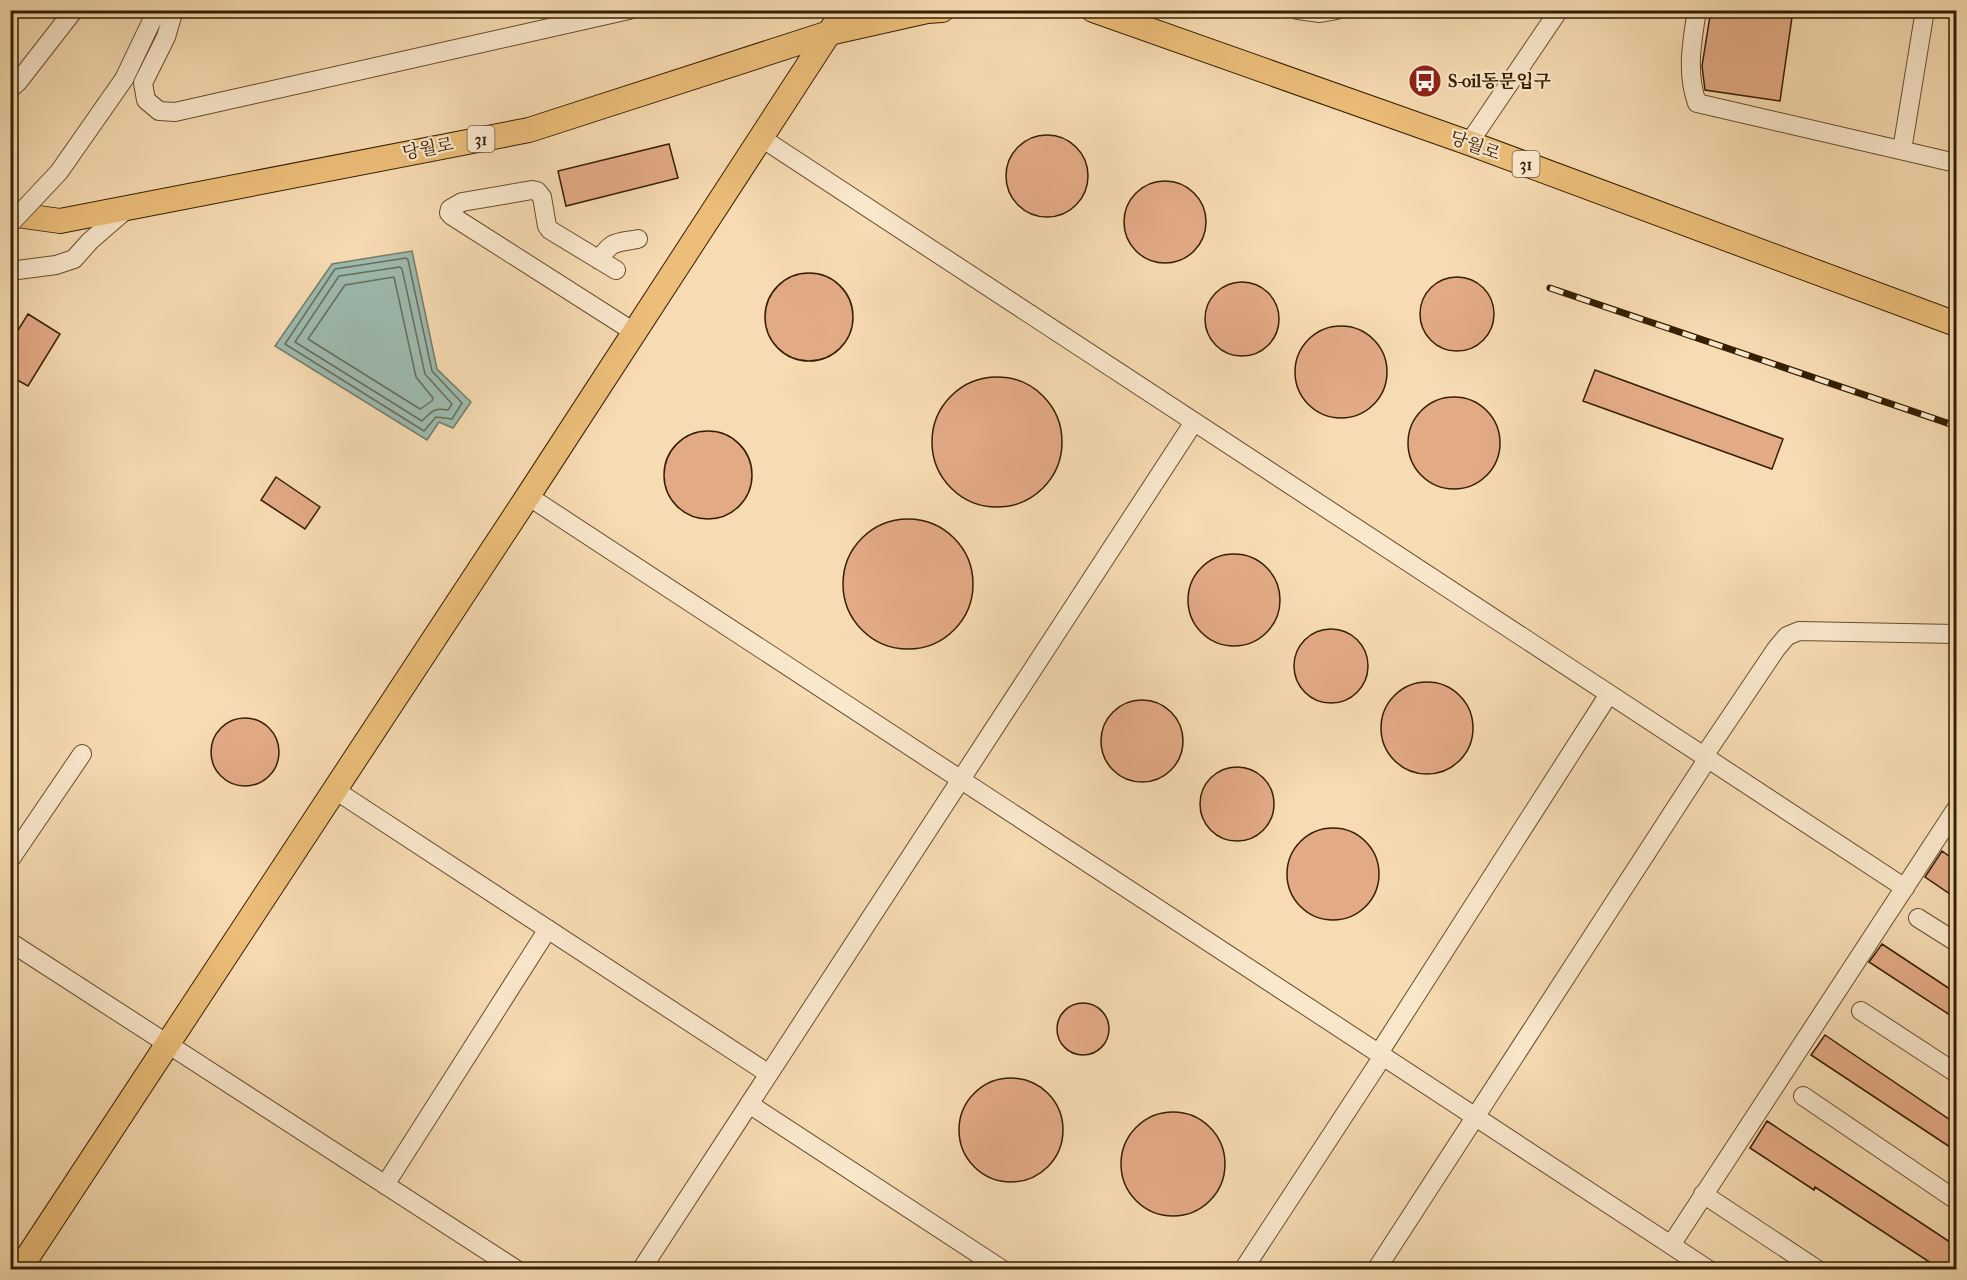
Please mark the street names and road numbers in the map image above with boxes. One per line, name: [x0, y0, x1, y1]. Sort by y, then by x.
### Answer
road number: 31: [468, 126, 494, 152]
street label: 당월로: [1447, 127, 1503, 165]
street label: 당월로: [400, 134, 456, 164]
road number: 31: [1512, 151, 1540, 177]

